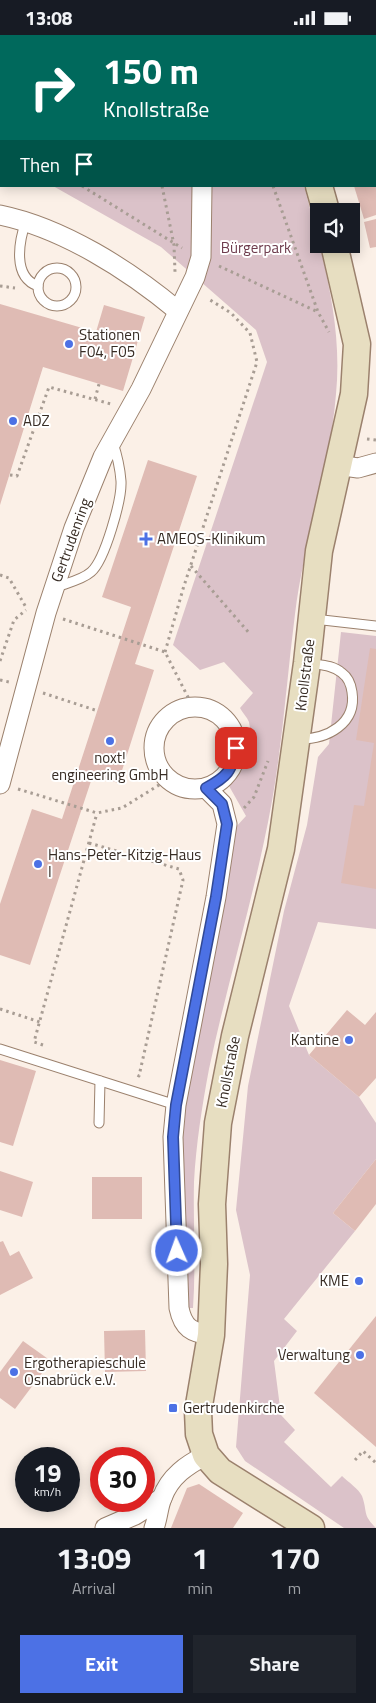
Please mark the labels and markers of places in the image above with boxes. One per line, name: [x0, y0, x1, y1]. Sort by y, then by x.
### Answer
place label: Stationen F04, F05: [79, 323, 140, 363]
marker: Stationen F04, F05: [63, 338, 75, 350]
place label: ADZ: [23, 409, 50, 432]
marker: ADZ: [7, 415, 19, 427]
place label: AMEOS-Klinikum: [157, 527, 266, 550]
marker: AMEOS-Klinikum: [139, 532, 153, 546]
pin: [215, 727, 257, 769]
marker: noxt! engineering GmbH: [104, 735, 116, 747]
place label: noxt! engineering GmbH: [51, 746, 169, 786]
place label: Hans-Peter-Kitzig-Haus I: [48, 843, 201, 883]
marker: Hans-Peter-Kitzig-Haus I: [32, 858, 44, 870]
place label: Kantine: [291, 1028, 339, 1051]
marker: Kantine: [343, 1034, 355, 1046]
place label: KME: [320, 1269, 349, 1292]
marker: KME: [353, 1275, 365, 1287]
place label: Verwaltung: [278, 1343, 350, 1366]
marker: Verwaltung: [354, 1349, 366, 1361]
place label: Ergotherapieschule Osnabrück e.V.: [24, 1351, 146, 1391]
marker: Ergotherapieschule Osnabrück e.V.: [8, 1366, 20, 1378]
place label: Gertrudenkirche: [183, 1396, 285, 1419]
marker: Gertrudenkirche: [167, 1402, 179, 1414]

